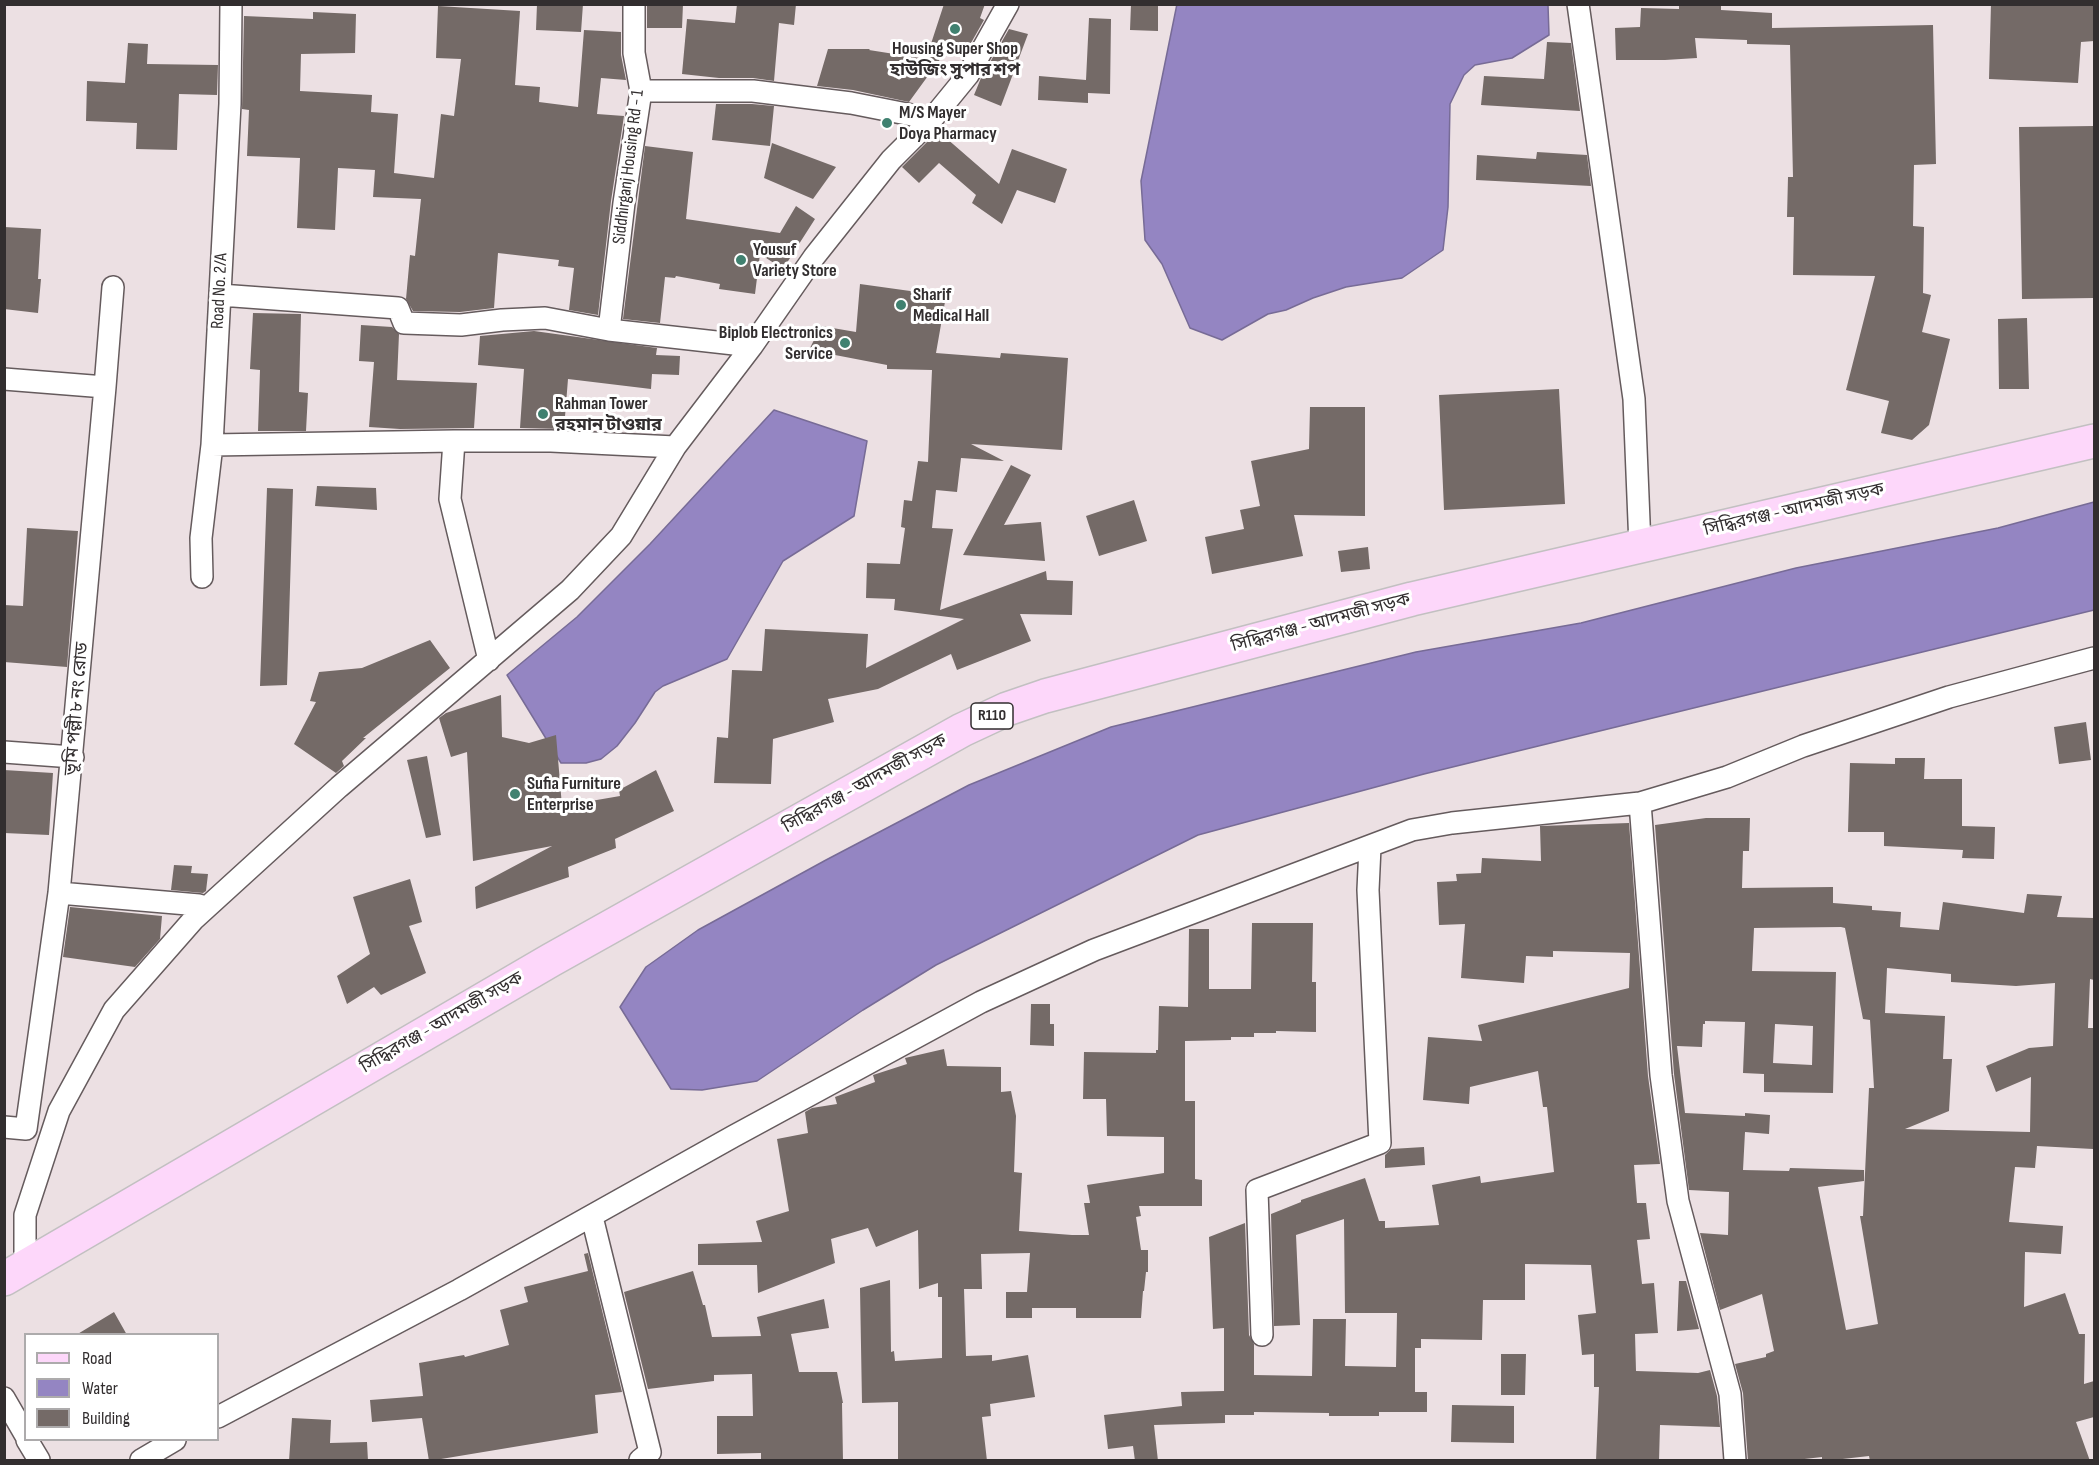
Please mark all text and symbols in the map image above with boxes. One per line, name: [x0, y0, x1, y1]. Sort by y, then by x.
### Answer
marker: Housing Super Shop হাউজিং সুপার শপ: [948, 22, 962, 36]
place label: Housing Super Shop হাউজিং সুপার শপ: [890, 38, 1020, 80]
street label: Siddhirganj Housing Rd - 1: [609, 89, 649, 245]
place label: M/S Mayer Doya Pharmacy: [899, 102, 997, 144]
marker: M/S Mayer Doya Pharmacy: [880, 116, 894, 130]
place label: Yousuf Variety Store: [753, 239, 837, 282]
street label: Road No. 2/A: [207, 252, 233, 330]
marker: Yousuf Variety Store: [734, 253, 748, 267]
place label: Sharif Medical Hall: [913, 284, 989, 326]
marker: Sharif Medical Hall: [894, 298, 908, 312]
place label: Biplob Electronics Service: [719, 322, 833, 364]
marker: Biplob Electronics Service: [838, 336, 852, 350]
place label: Rahman Tower রহমান টাওয়ার: [555, 393, 662, 436]
marker: Rahman Tower রহমান টাওয়ার: [536, 407, 550, 421]
street label: সিদ্ধিরগঞ্জ - আদমজী সড়ক: [1702, 479, 1886, 541]
street label: সিদ্ধিরগঞ্জ - আদমজী সড়ক: [1229, 589, 1413, 657]
street label: ভূমি পল্লী ৮ নং রোড: [60, 641, 94, 777]
road number: R110: [971, 703, 1013, 729]
street label: সিদ্ধিরগঞ্জ - আদমজী সড়ক: [779, 730, 951, 838]
place label: Sufia Furniture Enterprise: [527, 773, 621, 816]
marker: Sufia Furniture Enterprise: [508, 787, 522, 801]
street label: সিদ্ধিরগঞ্জ - আদমজী সড়ক: [357, 968, 527, 1078]
legend: [24, 1333, 219, 1441]
text: Road: [82, 1348, 112, 1369]
text: Water: [82, 1378, 118, 1399]
text: Building: [82, 1408, 130, 1429]

